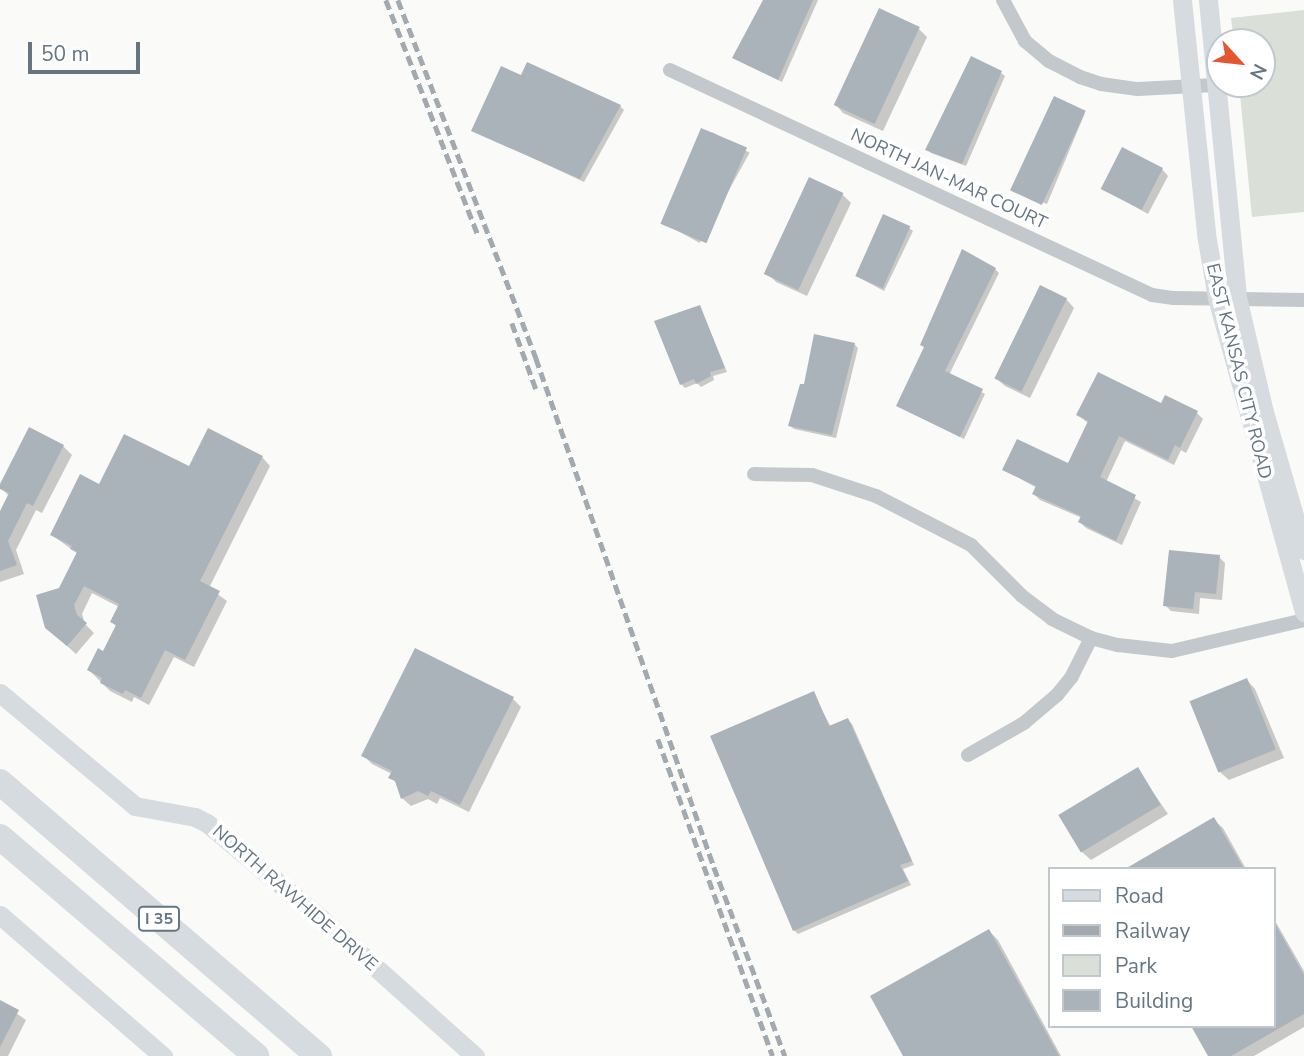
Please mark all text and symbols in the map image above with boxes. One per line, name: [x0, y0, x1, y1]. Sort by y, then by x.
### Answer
scale bar: [32, 28, 144, 72]
north arrow: [1206, 28, 1276, 98]
text: 50 m: [41, 40, 90, 68]
text: N: [1243, 59, 1273, 84]
street label: NORTH JAN-MAR COURT: [847, 124, 1051, 234]
street label: EAST KANSAS CITY ROAD: [1202, 261, 1276, 481]
street label: NORTH RAWHIDE DRIVE: [208, 820, 382, 976]
legend: [1048, 867, 1276, 1028]
text: Road: [1115, 882, 1164, 910]
road number: I 35: [136, 906, 182, 931]
text: Railway: [1115, 917, 1190, 945]
text: Park: [1115, 952, 1157, 980]
text: Building: [1115, 987, 1193, 1015]

